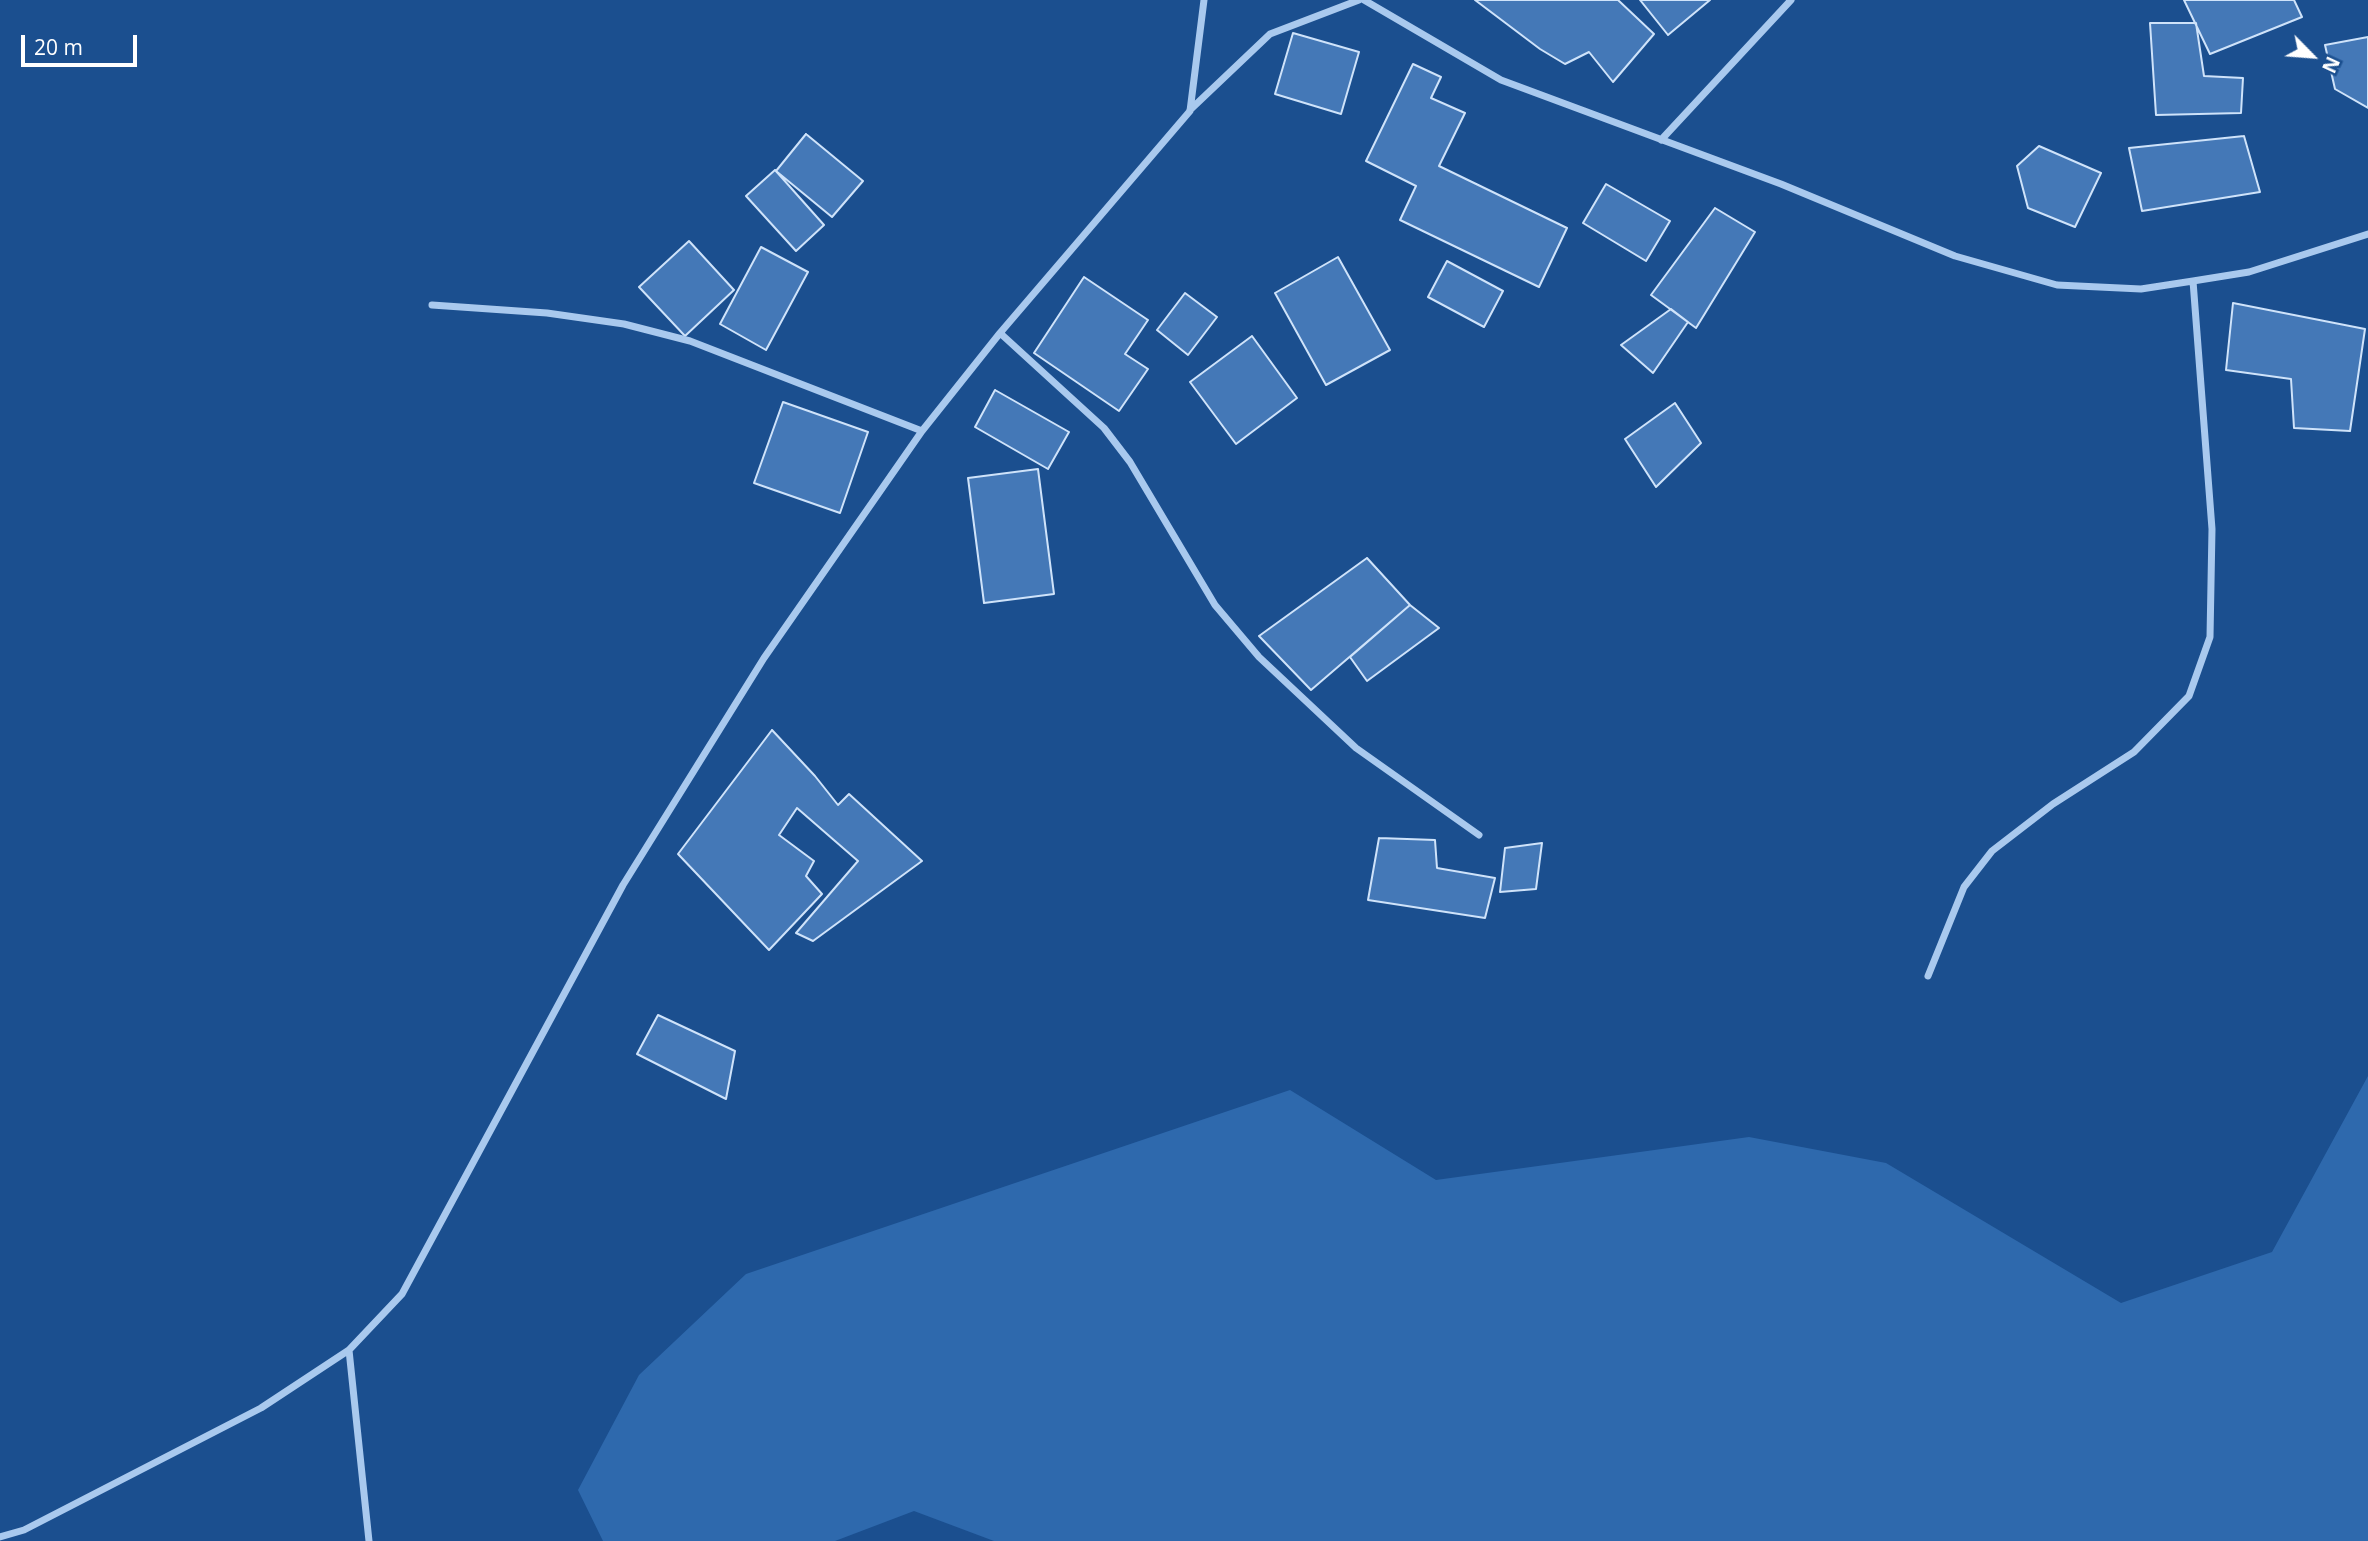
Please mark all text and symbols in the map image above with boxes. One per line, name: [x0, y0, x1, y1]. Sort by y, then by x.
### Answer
scale bar: [24, 21, 140, 65]
north arrow: [2277, 21, 2347, 91]
text: 20 m: [34, 33, 83, 61]
text: N: [2316, 52, 2346, 77]

